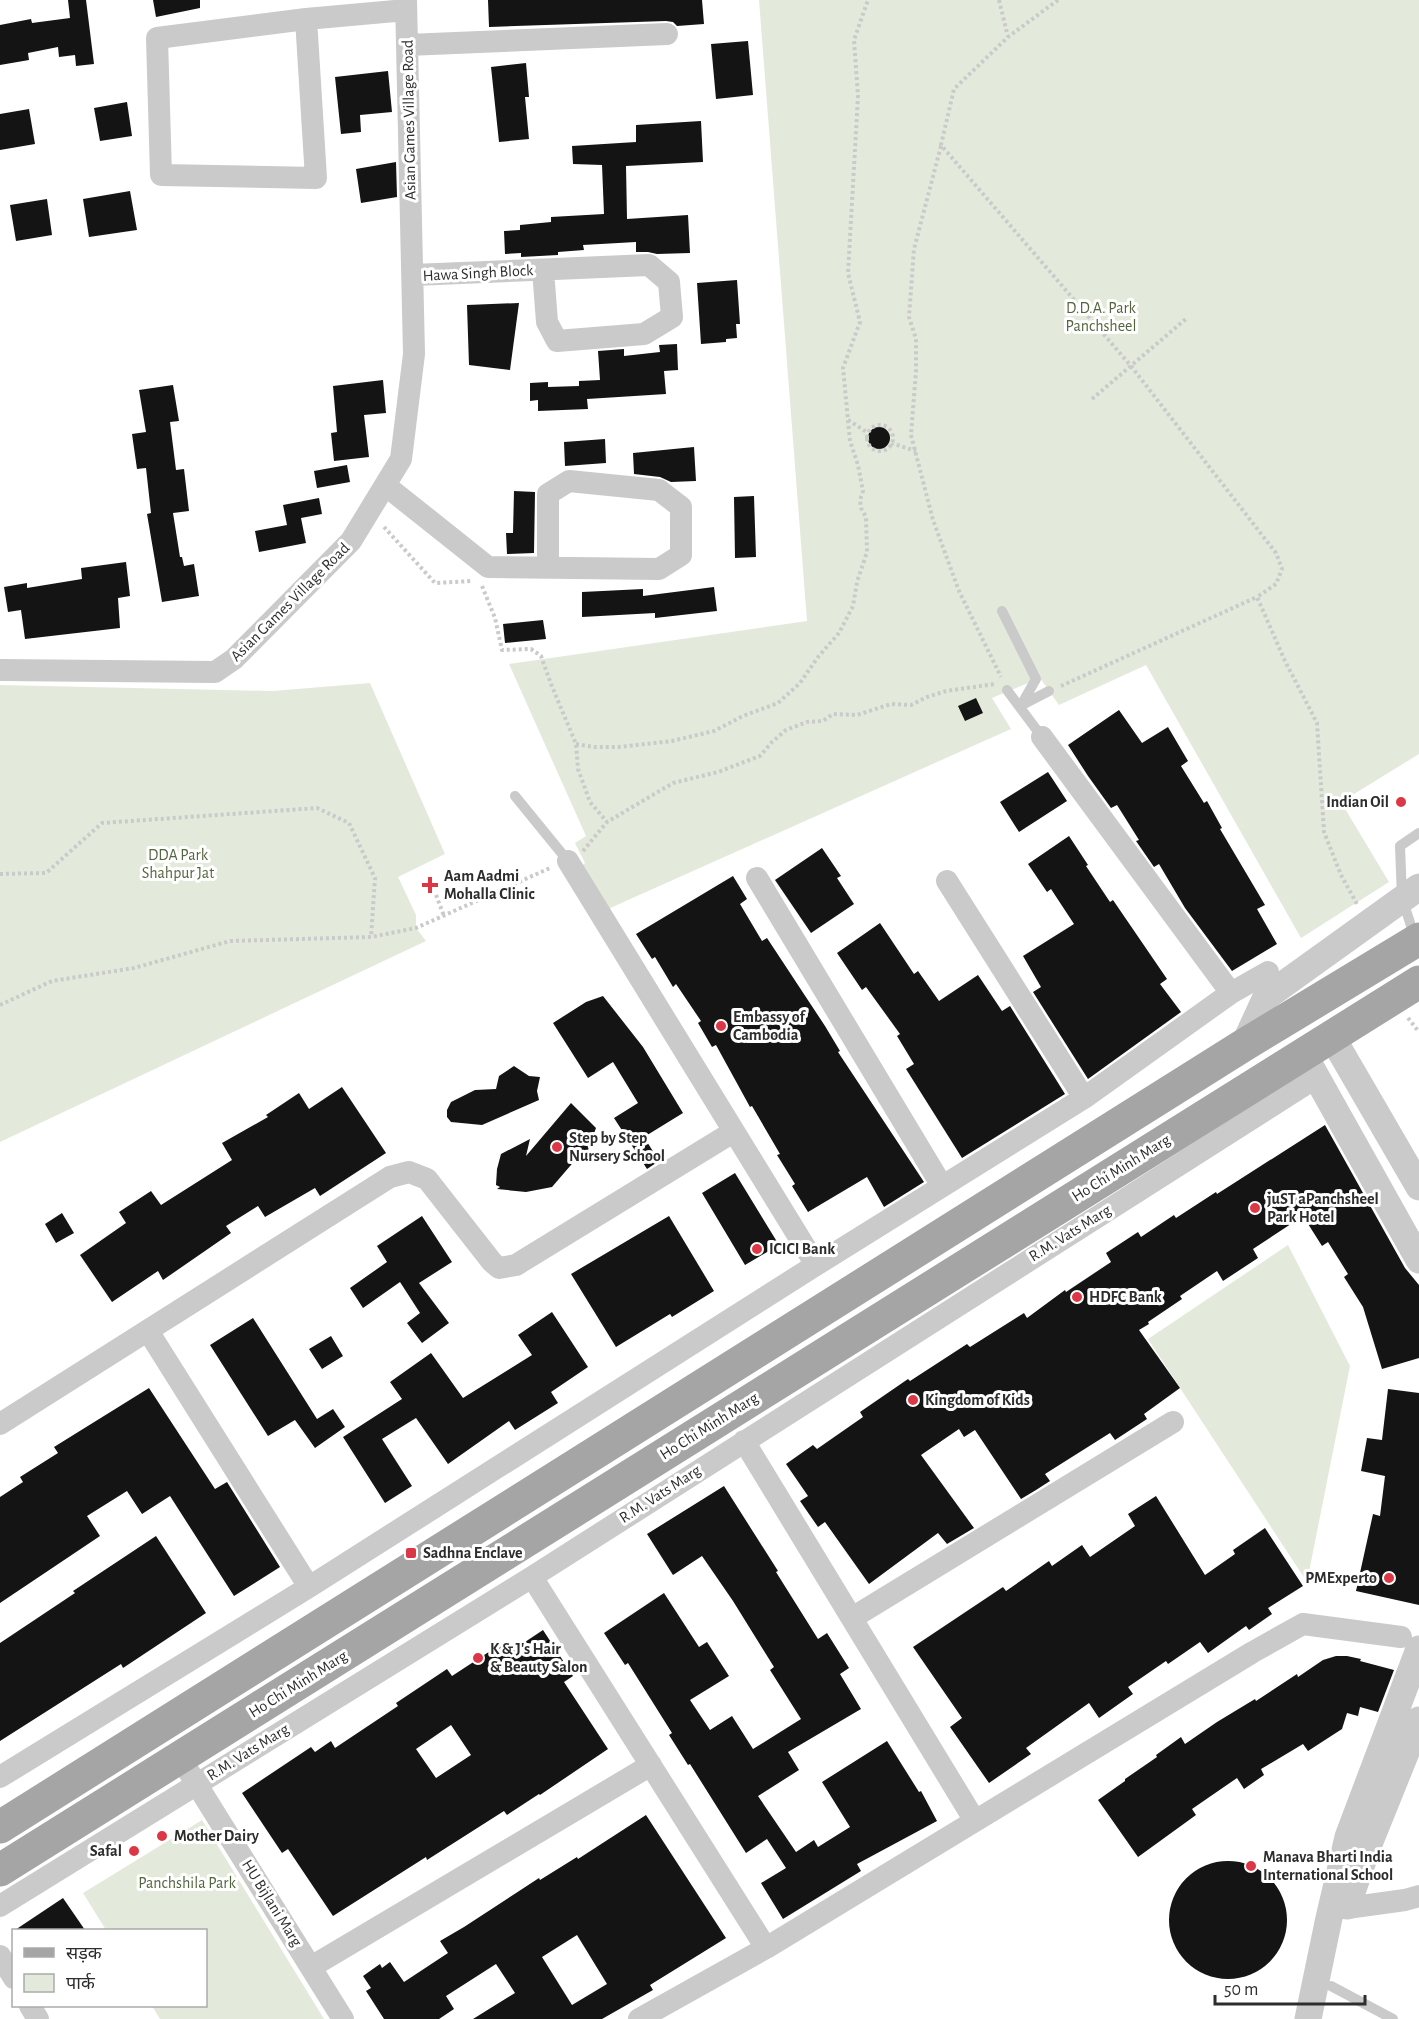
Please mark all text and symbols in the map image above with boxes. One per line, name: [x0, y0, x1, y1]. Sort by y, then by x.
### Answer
street label: Asian Games Village Road: [400, 40, 418, 200]
street label: Hawa Singh Block: [422, 262, 534, 284]
park label: D.D.A. Park Panchsheel: [1066, 300, 1137, 334]
street label: Asian Games Village Road: [228, 540, 352, 664]
place label: Indian Oil: [1326, 794, 1389, 810]
marker: Indian Oil: [1394, 795, 1408, 809]
park label: DDA Park Shahpur Jat: [142, 847, 214, 881]
place label: Aam Aadmi Mohalla Clinic: [444, 868, 535, 902]
marker: Aam Aadmi Mohalla Clinic: [421, 876, 439, 894]
place label: Embassy of Cambodia: [733, 1009, 806, 1043]
marker: Embassy of Cambodia: [714, 1019, 728, 1033]
place label: Step by Step Nursery School: [569, 1130, 665, 1165]
street label: Ho Chi Minh Marg: [1069, 1131, 1173, 1205]
marker: Step by Step Nursery School: [550, 1140, 564, 1154]
place label: juST aPanchsheel Park Hotel: [1267, 1191, 1379, 1225]
street label: R.M. Vats Marg: [1026, 1201, 1114, 1265]
marker: juST aPanchsheel Park Hotel: [1248, 1201, 1262, 1215]
place label: ICICI Bank: [769, 1241, 835, 1257]
marker: ICICI Bank: [750, 1242, 764, 1256]
place label: HDFC Bank: [1089, 1289, 1162, 1305]
marker: HDFC Bank: [1070, 1290, 1084, 1304]
street label: Ho Chi Minh Marg: [657, 1389, 761, 1463]
place label: Kingdom of Kids: [925, 1392, 1030, 1408]
marker: Kingdom of Kids: [906, 1393, 920, 1407]
street label: R.M. Vats Marg: [617, 1462, 704, 1526]
place label: Sadhna Enclave: [423, 1545, 523, 1561]
marker: Sadhna Enclave: [404, 1546, 418, 1560]
place label: PMExperto: [1305, 1570, 1377, 1586]
marker: PMExperto: [1382, 1571, 1396, 1585]
place label: K & J's Hair & Beauty Salon: [490, 1641, 587, 1676]
street label: Ho Chi Minh Marg: [246, 1647, 350, 1721]
marker: K & J's Hair & Beauty Salon: [471, 1651, 485, 1665]
street label: R.M. Vats Marg: [204, 1720, 292, 1784]
place label: Mother Dairy: [174, 1828, 260, 1845]
marker: Mother Dairy: [155, 1829, 169, 1843]
place label: Safal: [90, 1843, 122, 1859]
marker: Safal: [127, 1844, 141, 1858]
place label: Manava Bharti India International School: [1263, 1849, 1393, 1883]
street label: HU Bijlani Marg: [238, 1857, 305, 1950]
marker: Manava Bharti India International School: [1244, 1859, 1258, 1873]
park label: Panchshila Park: [138, 1875, 236, 1891]
legend: [12, 1929, 207, 2007]
text: सड़क: [66, 1945, 103, 1963]
scale bar: [1215, 1968, 1365, 2006]
text: पार्क: [66, 1972, 96, 1993]
text: 50 m: [1224, 1981, 1258, 1999]

